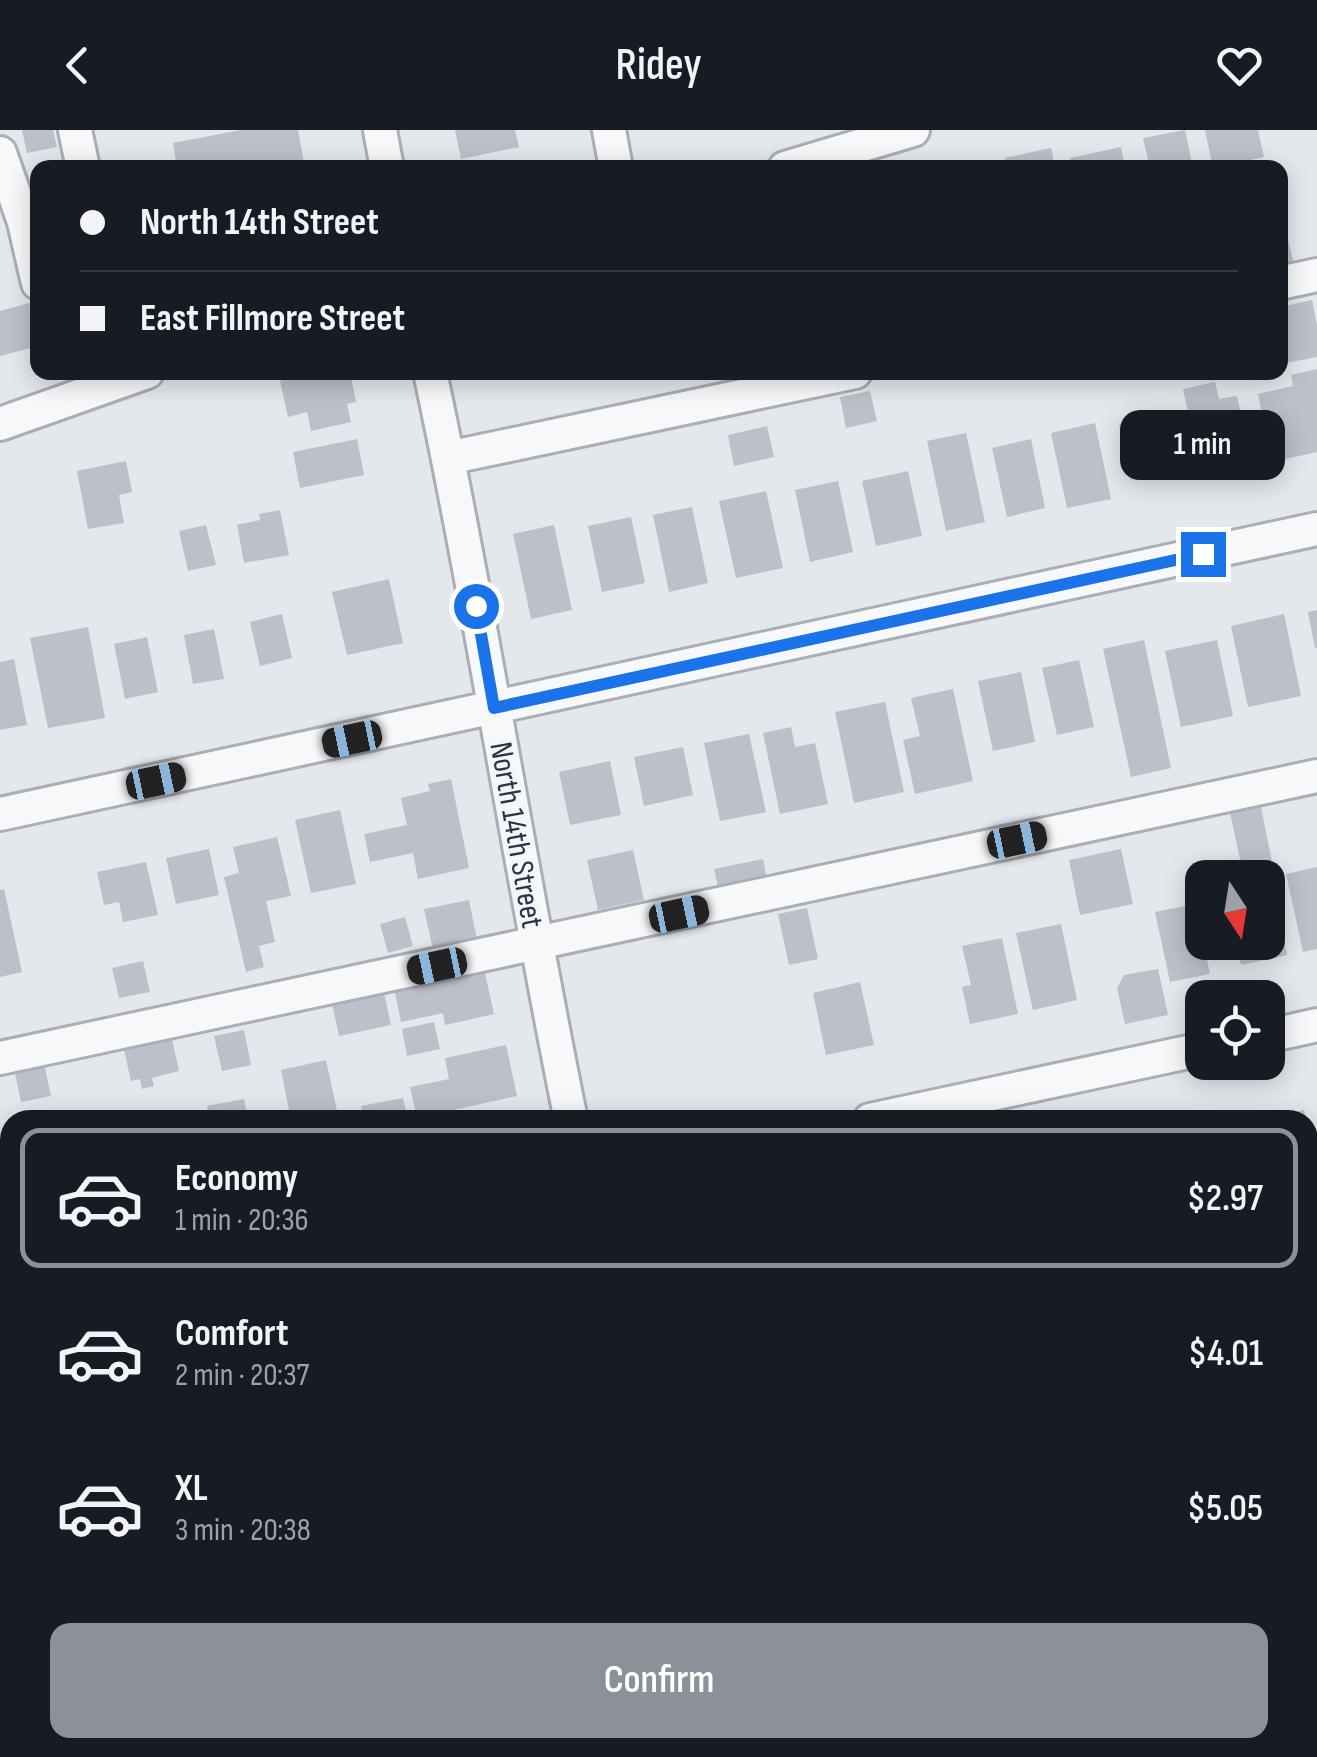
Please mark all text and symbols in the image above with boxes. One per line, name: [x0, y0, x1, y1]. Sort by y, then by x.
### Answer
icon: back: [50, 38, 105, 93]
text: Ridey: [615, 38, 702, 93]
icon: heart: [1212, 38, 1267, 93]
text: North 14th Street: [140, 200, 379, 245]
text: East Fillmore Street: [140, 296, 405, 341]
callout: 1 min: [1120, 409, 1286, 479]
text: 1 min: [1173, 425, 1232, 464]
route end: [1181, 532, 1226, 577]
route start: [454, 584, 499, 629]
car: [320, 718, 384, 760]
street label: North 14th Street: [480, 739, 552, 931]
car: [124, 760, 188, 802]
car: [985, 819, 1049, 861]
north arrow: [1185, 860, 1285, 960]
map controls: [1185, 860, 1285, 1080]
car: [647, 893, 711, 935]
car: [405, 945, 469, 987]
button: locate: [1185, 980, 1285, 1080]
icon: car: [55, 1153, 145, 1243]
text: Economy: [175, 1156, 298, 1201]
text: $2.97: [1187, 1176, 1263, 1221]
text: 1 min · 20:36: [175, 1201, 309, 1240]
icon: car: [55, 1308, 145, 1398]
text: Comfort: [175, 1311, 289, 1356]
text: $4.01: [1188, 1331, 1263, 1376]
text: 2 min · 20:37: [175, 1356, 309, 1395]
icon: car: [55, 1463, 145, 1553]
text: XL: [175, 1466, 208, 1511]
text: $5.05: [1187, 1486, 1263, 1531]
text: 3 min · 20:38: [175, 1511, 311, 1550]
button: Confirm: [50, 1623, 1268, 1738]

